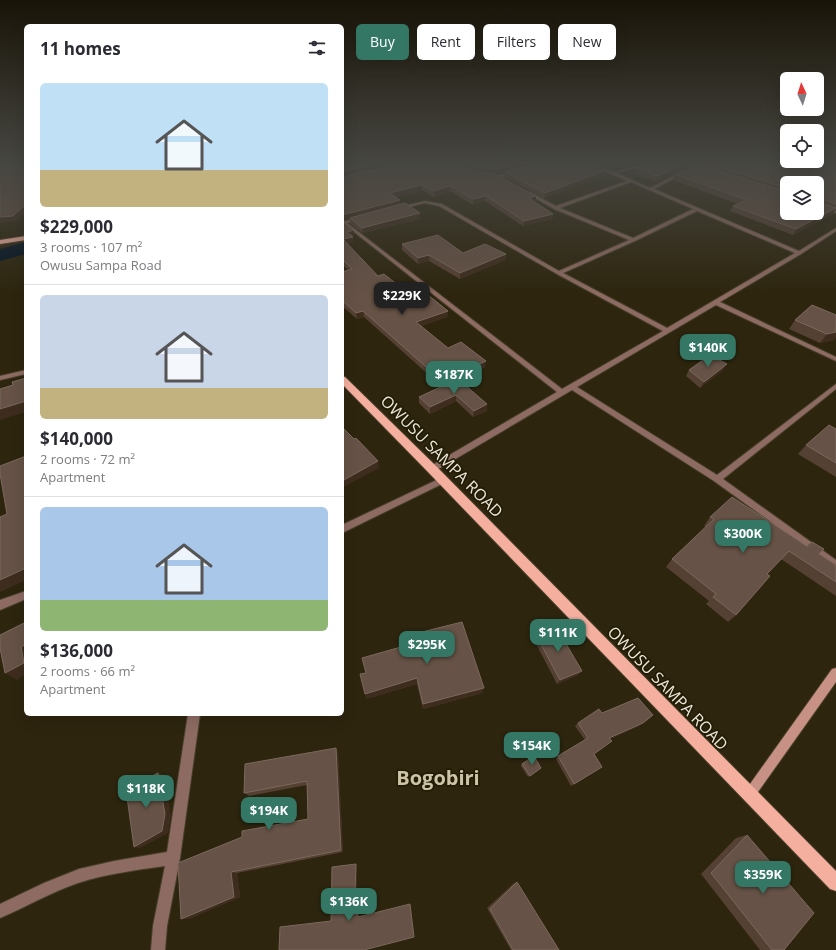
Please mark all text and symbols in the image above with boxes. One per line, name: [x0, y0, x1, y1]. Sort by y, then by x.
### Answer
chip: Buy: [356, 24, 409, 60]
chip: Rent: [417, 24, 475, 60]
chip: Filters: [483, 24, 550, 60]
chip: New: [558, 24, 616, 60]
text: 11 homes: [40, 37, 121, 60]
icon: filters: [306, 37, 328, 59]
north arrow: [780, 72, 824, 116]
map controls: [780, 72, 824, 220]
icon: home: [148, 109, 220, 181]
button: locate: [780, 124, 824, 168]
button: layers: [780, 176, 824, 220]
text: $229,000: [40, 215, 113, 238]
text: 3 rooms · 107 m²: [40, 238, 142, 256]
text: Owusu Sampa Road: [40, 256, 162, 274]
pin: $229K: [374, 282, 430, 316]
text: $229K: [383, 286, 421, 304]
icon: home: [148, 321, 220, 393]
pin: $140K: [680, 334, 736, 368]
text: $140K: [689, 338, 727, 356]
pin: $187K: [426, 361, 482, 395]
text: $187K: [435, 365, 473, 383]
street label: OWUSU SAMPA ROAD: [376, 390, 508, 522]
text: $140,000: [40, 427, 113, 450]
text: 2 rooms · 72 m²: [40, 450, 135, 468]
text: Apartment: [40, 468, 105, 486]
pin: $300K: [715, 520, 771, 554]
text: $300K: [724, 524, 762, 542]
icon: home: [148, 533, 220, 605]
pin: $111K: [530, 619, 586, 653]
street label: OWUSU SAMPA ROAD: [603, 621, 733, 755]
text: $111K: [539, 623, 577, 641]
pin: $295K: [399, 631, 455, 665]
text: $295K: [408, 635, 446, 653]
text: $136,000: [40, 639, 113, 662]
text: 2 rooms · 66 m²: [40, 662, 135, 680]
text: Apartment: [40, 680, 105, 698]
pin: $154K: [504, 732, 560, 766]
text: $154K: [513, 736, 551, 754]
district label: Bogobiri: [396, 764, 480, 791]
pin: $118K: [118, 775, 174, 809]
text: $118K: [127, 779, 165, 797]
pin: $194K: [241, 797, 297, 831]
text: $194K: [250, 801, 288, 819]
pin: $359K: [735, 861, 791, 895]
text: $359K: [744, 865, 782, 883]
pin: $136K: [321, 888, 377, 922]
text: $136K: [330, 892, 368, 910]

